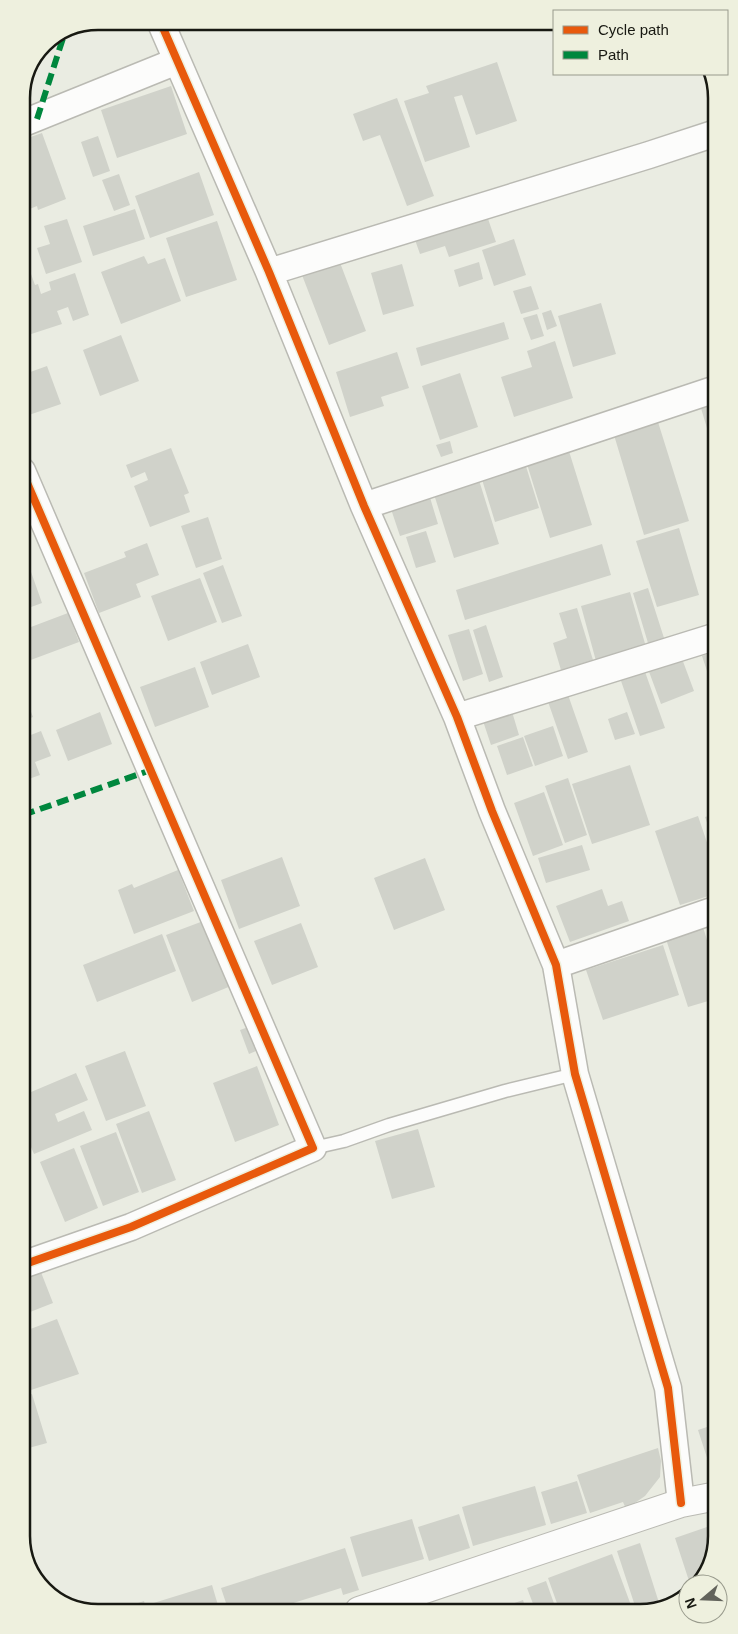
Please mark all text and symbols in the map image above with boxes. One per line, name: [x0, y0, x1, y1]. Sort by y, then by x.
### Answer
legend: [553, 10, 728, 75]
text: Cycle path: [598, 21, 669, 38]
text: Path: [598, 46, 629, 63]
north arrow: [678, 1574, 728, 1624]
text: N: [681, 1596, 700, 1611]

